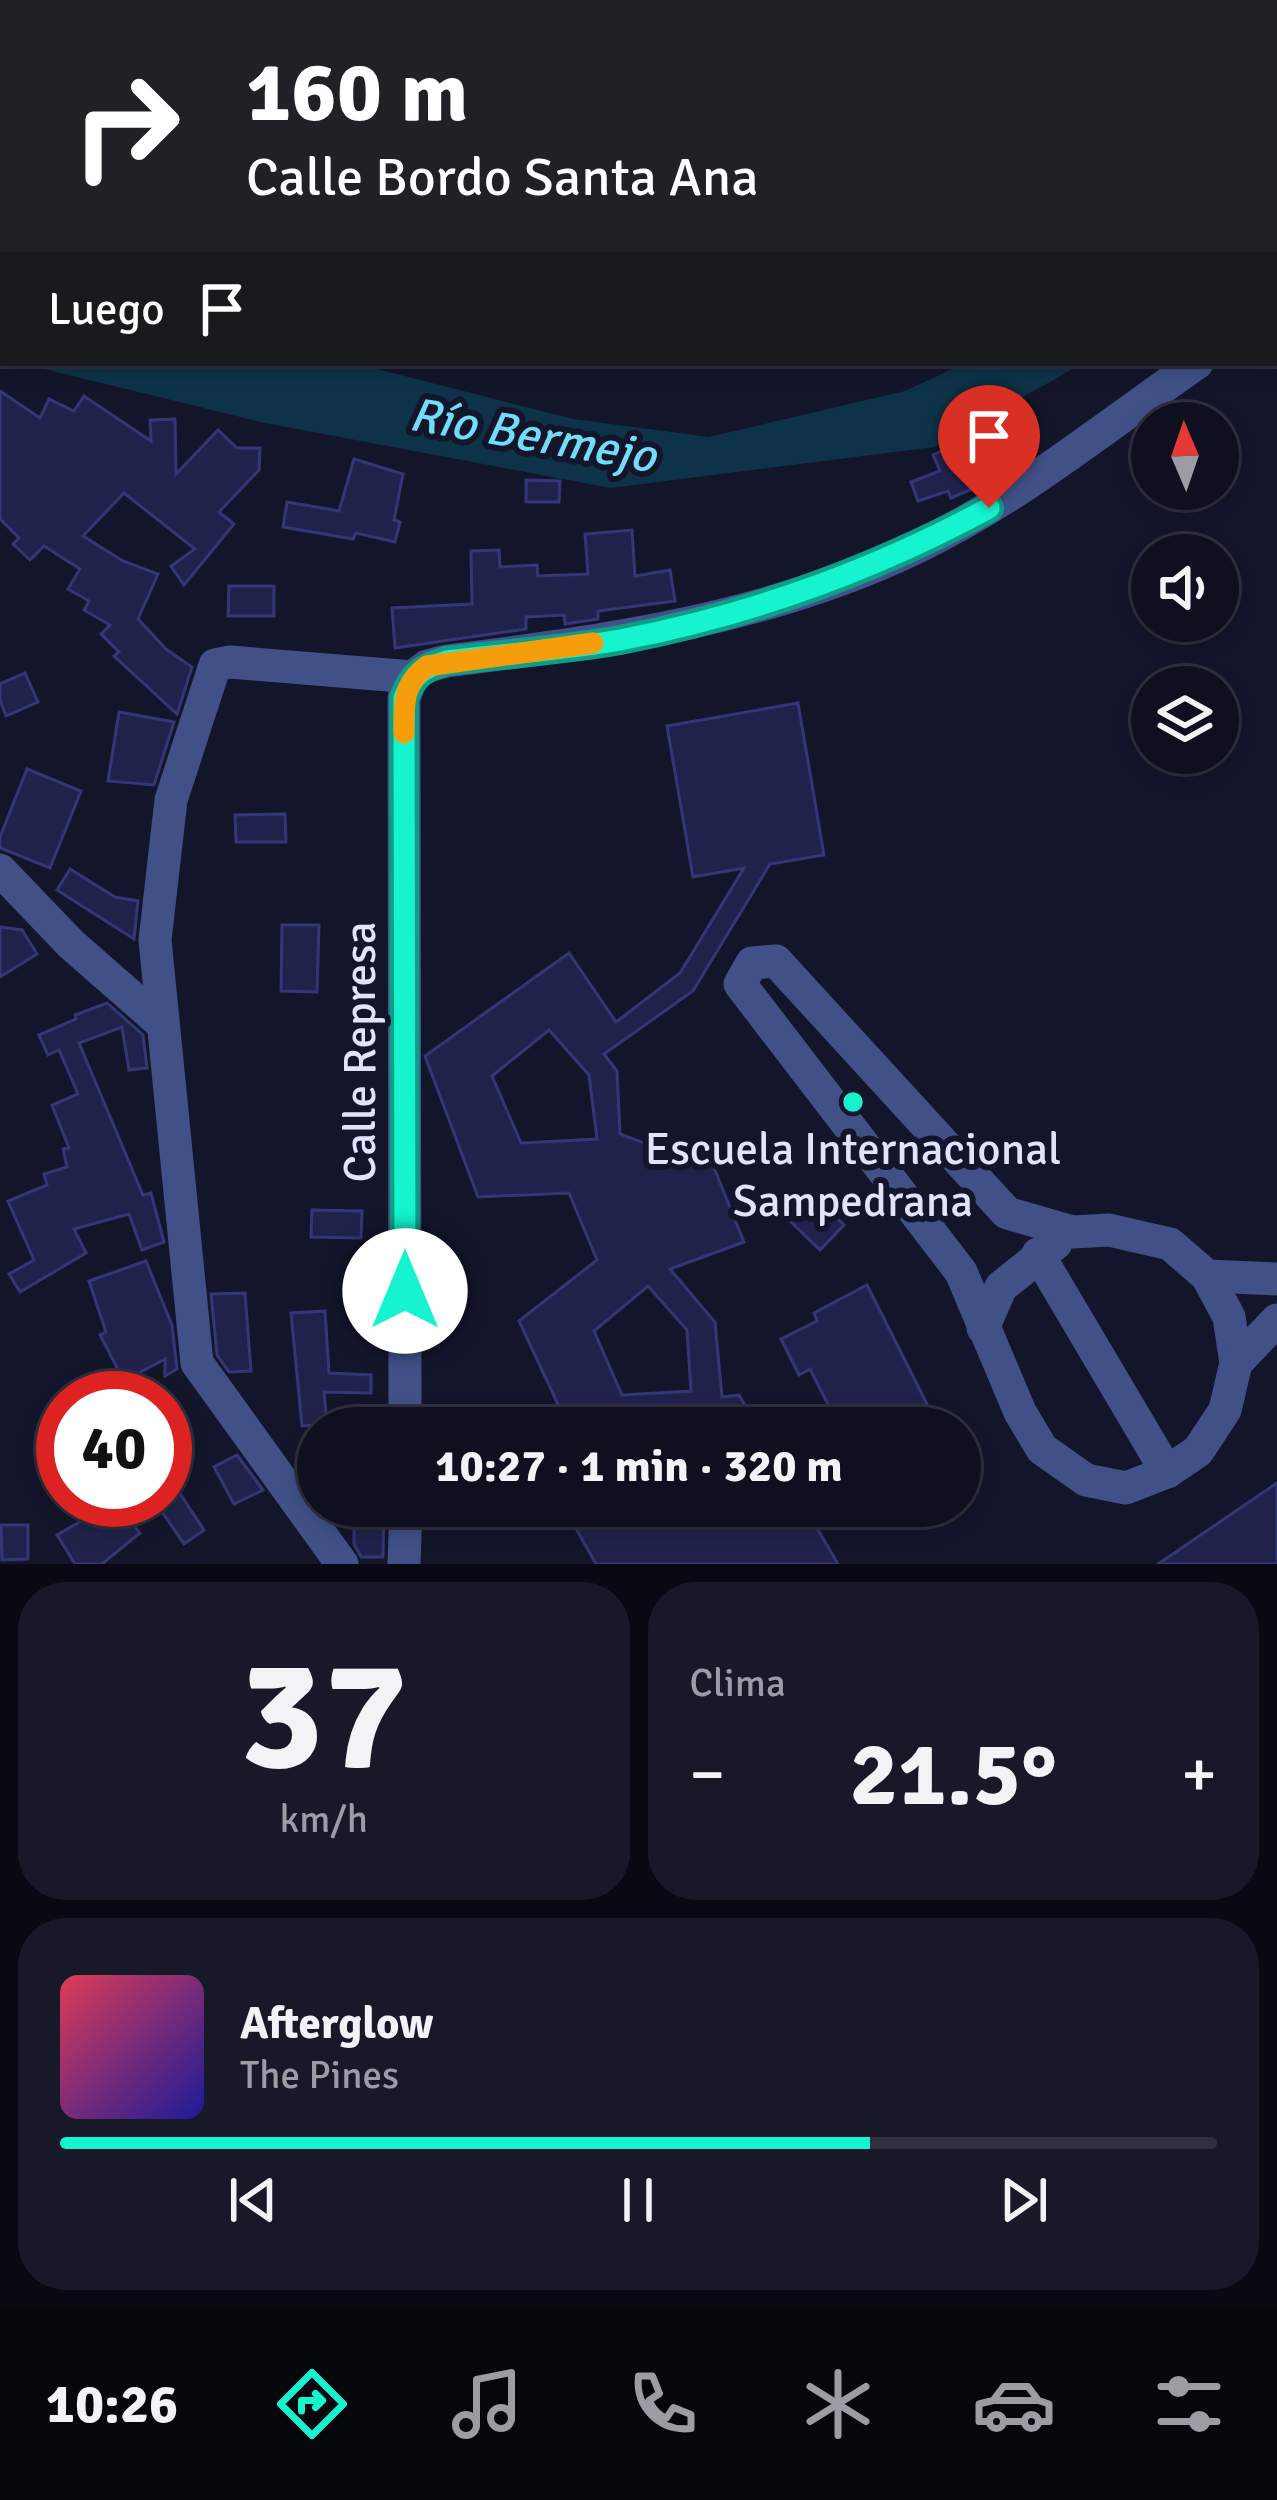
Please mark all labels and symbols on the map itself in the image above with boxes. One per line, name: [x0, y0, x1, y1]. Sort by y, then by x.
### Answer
water label: Río Bermejo: [405, 385, 662, 486]
pin: [938, 385, 1040, 508]
north arrow: [1131, 402, 1239, 510]
street label: Calle Represa: [333, 921, 388, 1183]
marker: Escuela Internacional Sampedrana: [840, 1089, 866, 1115]
place label: Escuela Internacional Sampedrana: [645, 1122, 1061, 1229]
position arrow: [342, 1228, 468, 1354]
speed limit sign: 40: [36, 1371, 192, 1527]

